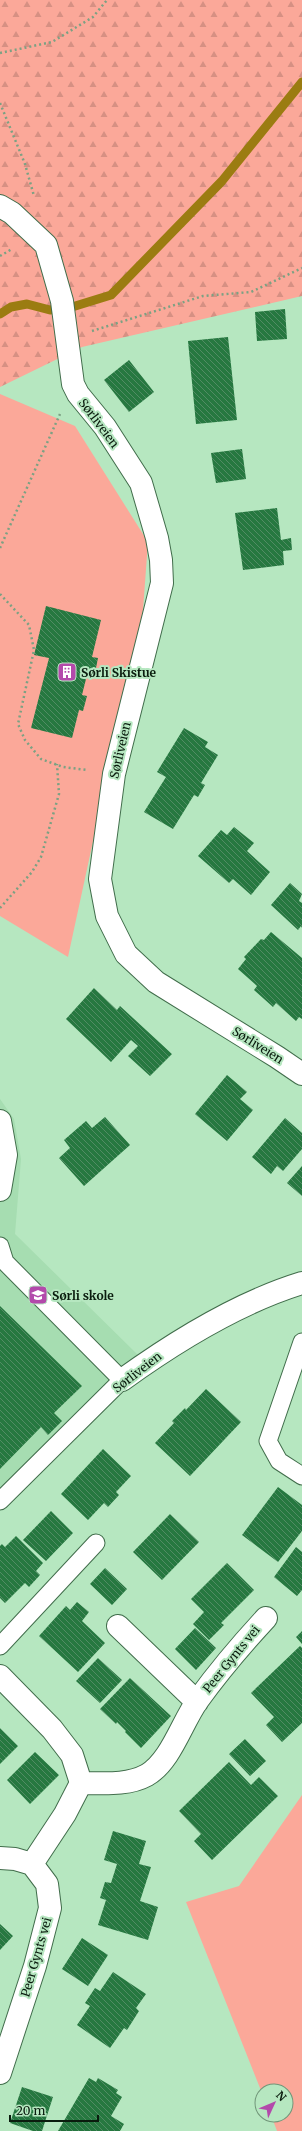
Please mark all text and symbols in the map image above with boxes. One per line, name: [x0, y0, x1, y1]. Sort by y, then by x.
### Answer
street label: Sørliveien: [76, 395, 122, 451]
building icon: Sørli Skistue: [56, 661, 78, 683]
place label: Sørli Skistue: [81, 665, 157, 680]
street label: Sørliveien: [106, 720, 134, 780]
street label: Sørliveien: [230, 1023, 286, 1067]
school or university icon: Sørli skole: [27, 1284, 49, 1306]
place label: Sørli skole: [52, 1288, 114, 1303]
street label: Sørliveien: [110, 1348, 164, 1396]
street label: Peer Gynts vei: [199, 1622, 263, 1696]
street label: Peer Gynts vei: [17, 1915, 55, 1999]
north arrow: [254, 2083, 294, 2123]
text: N: [273, 2088, 289, 2104]
scale bar: [10, 2097, 98, 2123]
text: 20 m: [16, 2103, 45, 2118]

